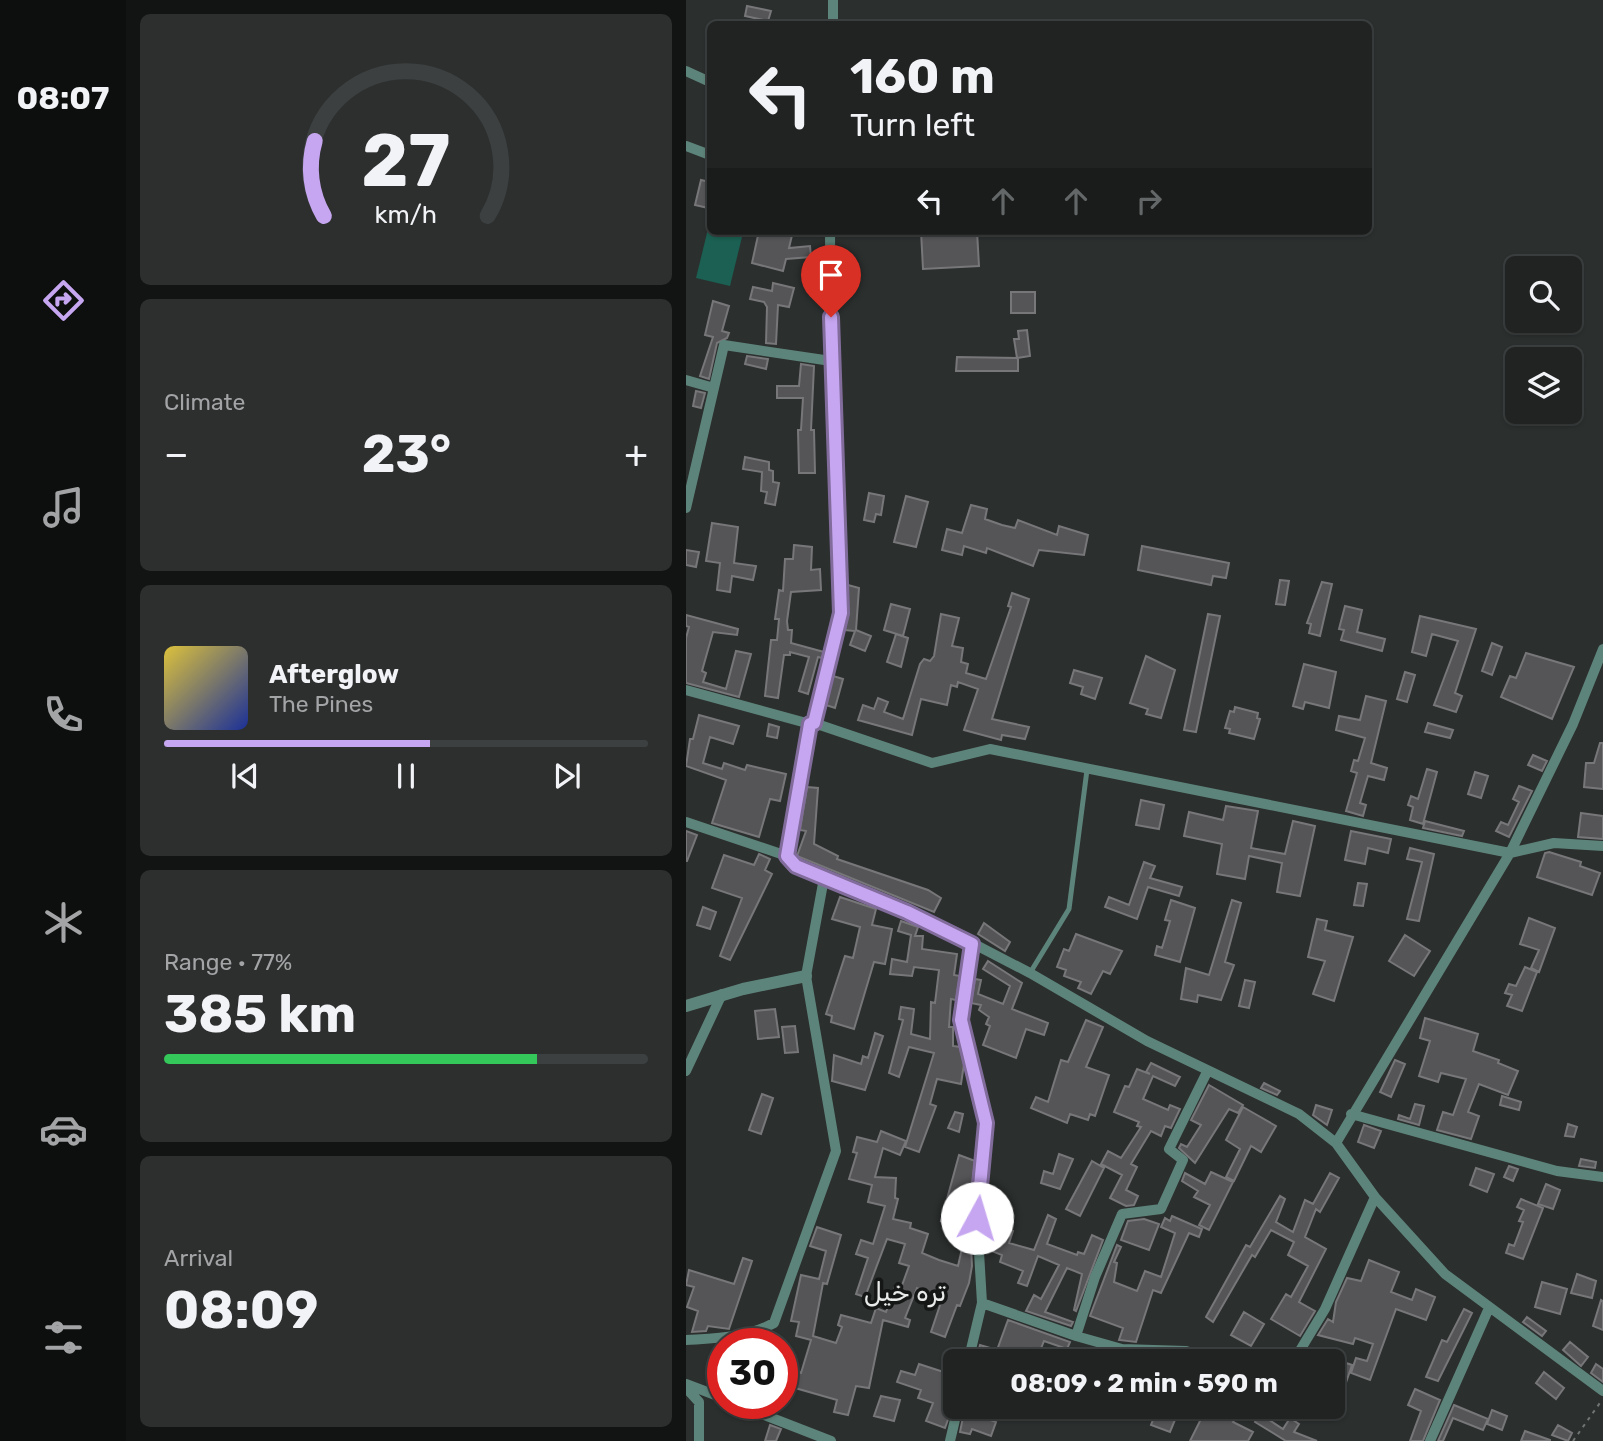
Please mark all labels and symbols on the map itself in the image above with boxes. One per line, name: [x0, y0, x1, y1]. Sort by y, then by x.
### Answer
pin: [801, 245, 861, 317]
position arrow: [940, 1181, 1014, 1255]
district label: تره خیل: [864, 1277, 946, 1308]
speed limit sign: 30: [707, 1328, 798, 1419]

